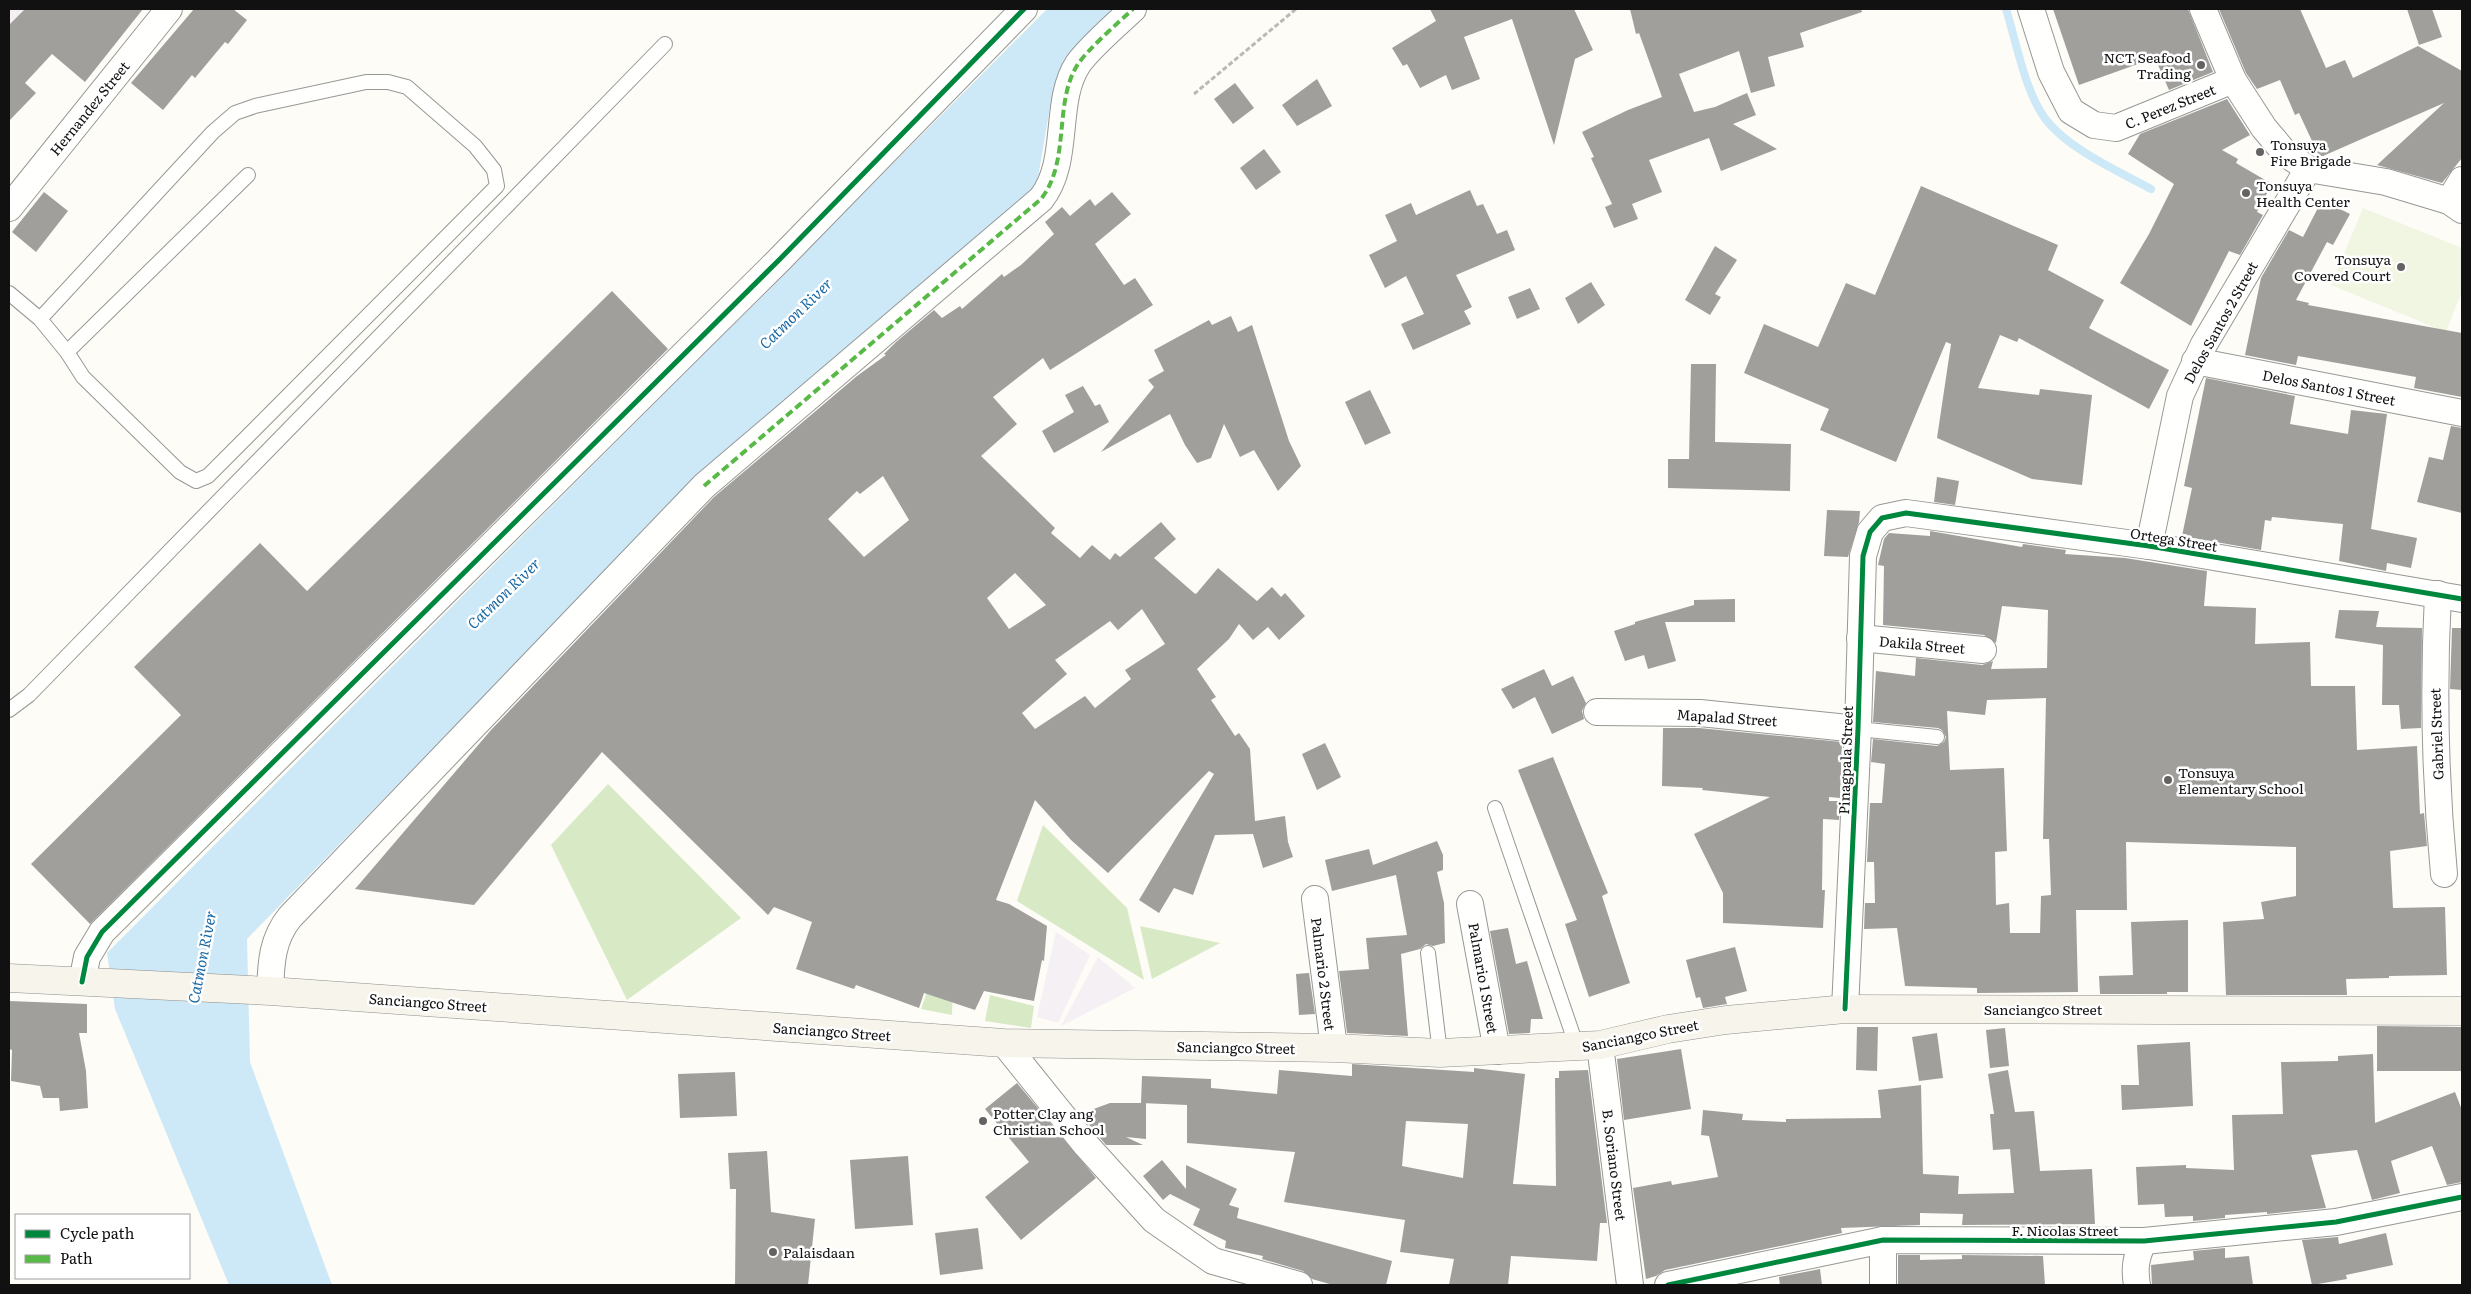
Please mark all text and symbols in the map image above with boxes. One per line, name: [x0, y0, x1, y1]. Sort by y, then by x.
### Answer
place label: NCT Seafood Trading: [2103, 47, 2191, 83]
street label: Hernandez Street: [45, 56, 134, 160]
marker: NCT Seafood Trading: [2195, 59, 2207, 71]
street label: C. Perez Street: [2122, 79, 2219, 133]
place label: Tonsuya Fire Brigade: [2270, 134, 2351, 170]
marker: Tonsuya Fire Brigade: [2254, 146, 2266, 158]
place label: Tonsuya Health Center: [2256, 175, 2350, 211]
marker: Tonsuya Health Center: [2240, 187, 2252, 199]
place label: Tonsuya Covered Court: [2294, 249, 2391, 285]
street label: Delos Santos 2 Street: [2178, 257, 2262, 387]
marker: Tonsuya Covered Court: [2395, 261, 2407, 273]
water label: Catmon River: [753, 272, 837, 354]
street label: Delos Santos 1 Street: [2261, 364, 2398, 410]
street label: Ortega Street: [2129, 522, 2219, 556]
water label: Catmon River: [461, 552, 545, 634]
street label: Dakila Street: [1878, 630, 1966, 658]
street label: Gabriel Street: [2424, 687, 2448, 780]
street label: Mapalad Street: [1676, 704, 1778, 731]
street label: Pinagpala Street: [1833, 705, 1857, 815]
place label: Tonsuya Elementary School: [2178, 762, 2304, 798]
marker: Tonsuya Elementary School: [2162, 774, 2174, 786]
water label: Catmon River: [181, 909, 221, 1005]
street label: Palmario 2 Street: [1307, 916, 1341, 1032]
street label: Palmario 1 Street: [1464, 921, 1504, 1035]
street label: Sanciangco Street: [368, 988, 488, 1016]
street label: Sanciangco Street: [1984, 999, 2103, 1019]
street label: Sanciangco Street: [1580, 1014, 1700, 1056]
street label: Sanciangco Street: [772, 1017, 892, 1045]
street label: Sanciangco Street: [1177, 1036, 1296, 1058]
place label: Potter Clay ang Christian School: [993, 1103, 1105, 1139]
street label: B. Soriano Street: [1598, 1108, 1632, 1222]
marker: Potter Clay ang Christian School: [977, 1115, 989, 1127]
legend: [15, 1214, 190, 1279]
street label: F. Nicolas Street: [2012, 1220, 2119, 1240]
text: Cycle path: [60, 1221, 135, 1244]
place label: Palaisdaan: [783, 1242, 855, 1262]
text: Path: [60, 1246, 93, 1269]
marker: Palaisdaan: [767, 1246, 779, 1258]

